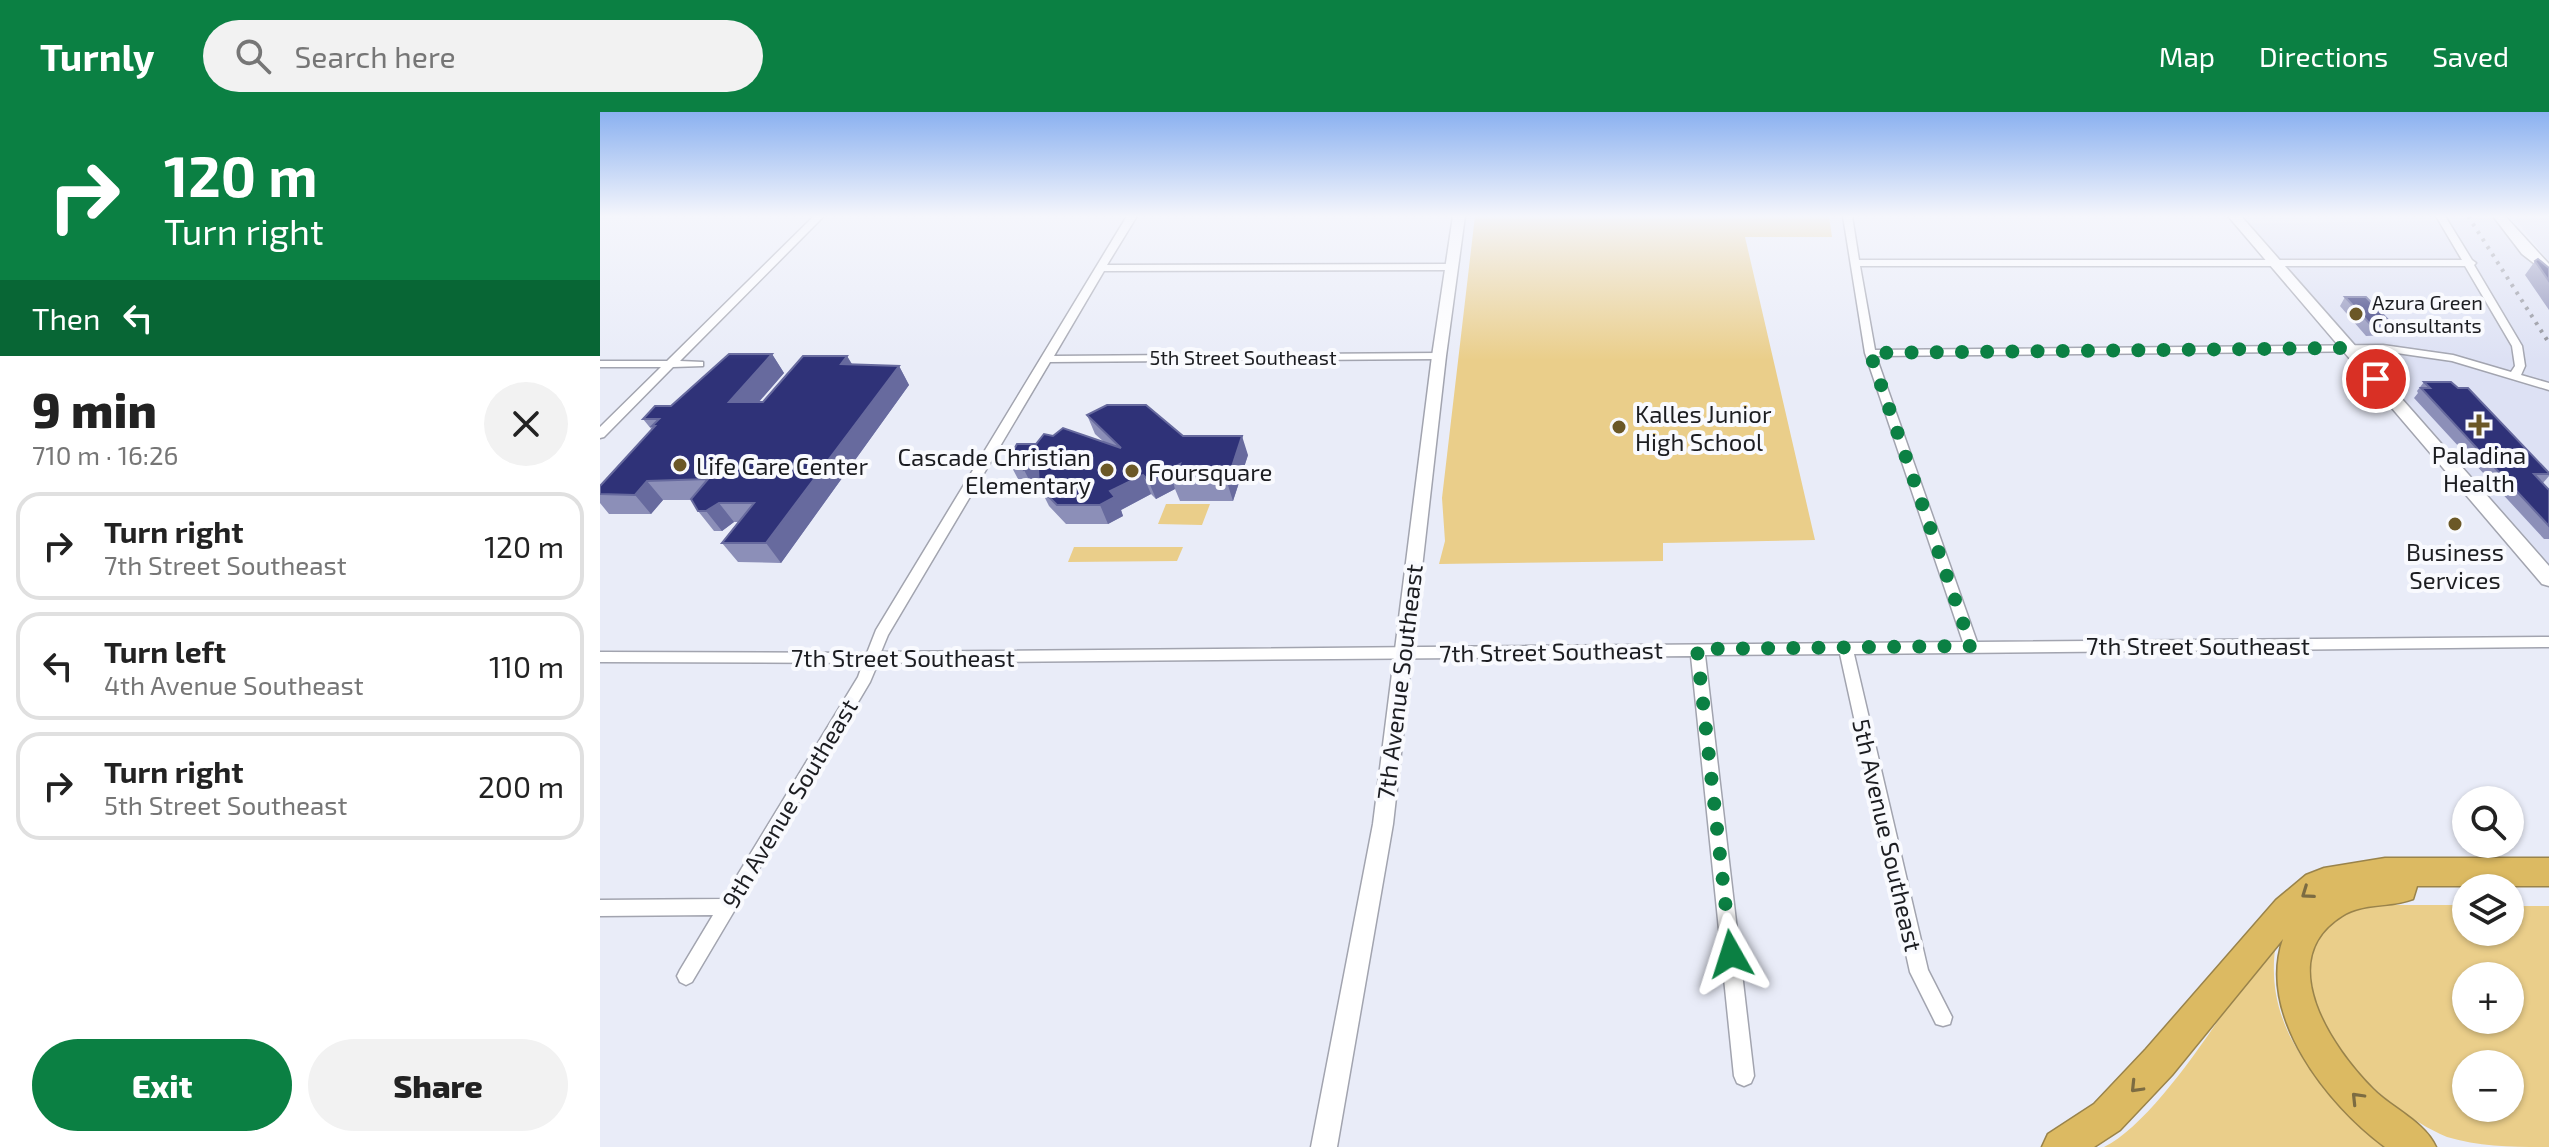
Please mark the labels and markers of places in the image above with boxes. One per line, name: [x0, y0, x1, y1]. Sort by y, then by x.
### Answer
place label: Azura Green Consultants: [2372, 290, 2483, 337]
marker: Azura Green Consultants: [2347, 305, 2365, 323]
pin: [2342, 345, 2410, 413]
place label: Kalles Junior High School: [1635, 399, 1772, 456]
marker: Paladina Health: [2468, 414, 2490, 436]
marker: Kalles Junior High School: [1610, 418, 1628, 436]
place label: Paladina Health: [2432, 440, 2526, 497]
place label: Cascade Christian Elementary: [897, 442, 1091, 499]
place label: Life Care Center: [696, 451, 868, 480]
marker: Life Care Center: [671, 456, 689, 474]
place label: Foursquare: [1148, 457, 1272, 486]
marker: Cascade Christian Elementary: [1098, 461, 1116, 479]
marker: Foursquare: [1123, 462, 1141, 480]
marker: Business Services: [2446, 515, 2464, 533]
place label: Business Services: [2406, 537, 2504, 594]

